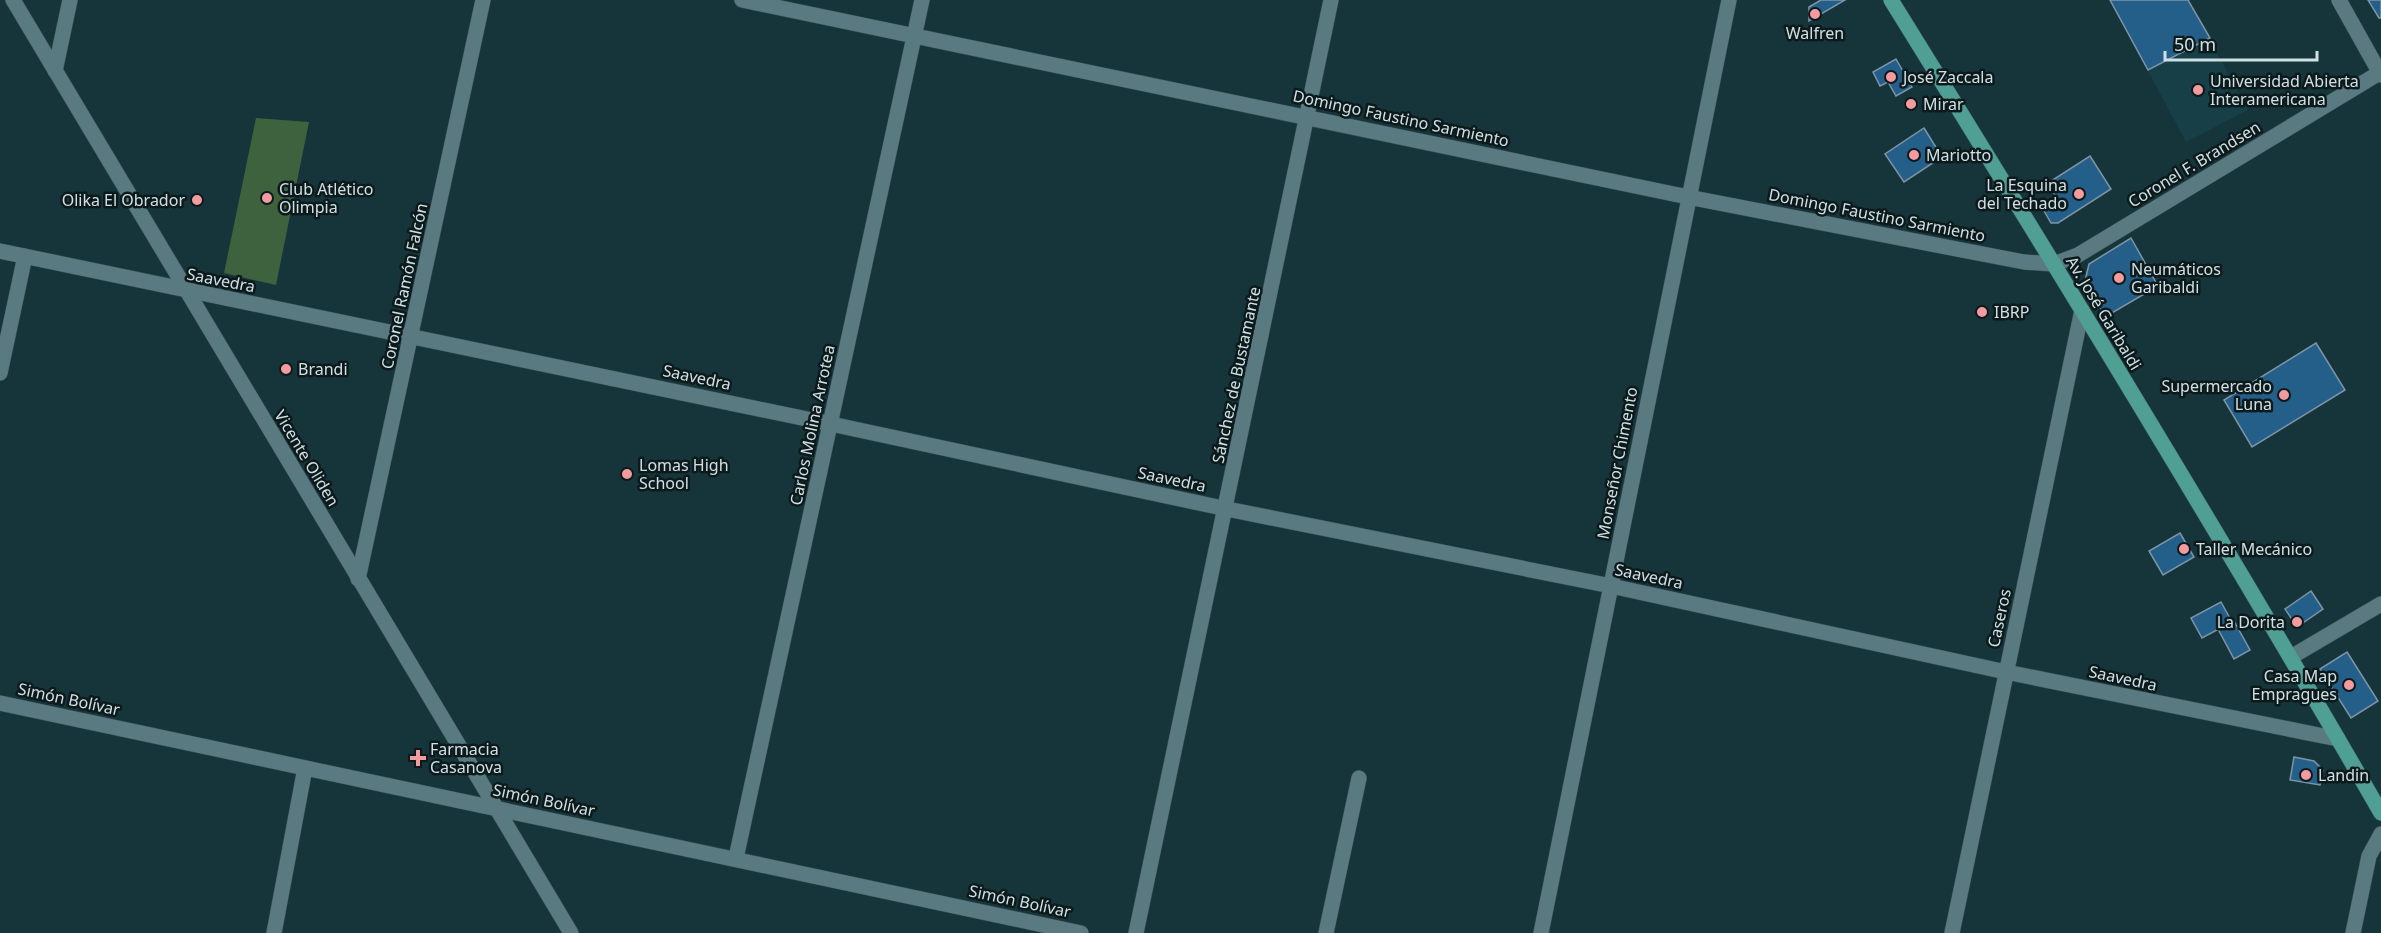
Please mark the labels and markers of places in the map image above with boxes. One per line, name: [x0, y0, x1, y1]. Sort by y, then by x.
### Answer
marker: Walfren: [1808, 7, 1822, 21]
place label: Walfren: [1786, 22, 1844, 44]
place label: José Zaccala: [1901, 66, 1993, 88]
marker: José Zaccala: [1884, 70, 1898, 84]
place label: Universidad Abierta Interamericana: [2210, 70, 2359, 110]
marker: Universidad Abierta Interamericana: [2191, 83, 2205, 97]
place label: Mirar: [1923, 93, 1964, 115]
marker: Mirar: [1904, 97, 1918, 111]
place label: Mariotto: [1926, 144, 1991, 166]
marker: Mariotto: [1907, 148, 1921, 162]
place label: La Esquina del Techado: [1977, 174, 2067, 214]
place label: Club Atlético Olimpia: [279, 178, 374, 218]
marker: La Esquina del Techado: [2072, 187, 2086, 201]
place label: Olika El Obrador: [62, 189, 185, 211]
marker: Club Atlético Olimpia: [260, 191, 274, 205]
marker: Olika El Obrador: [190, 193, 204, 207]
place label: Neumáticos Garibaldi: [2131, 258, 2221, 298]
marker: Neumáticos Garibaldi: [2112, 271, 2126, 285]
place label: IBRP: [1994, 301, 2029, 323]
marker: IBRP: [1975, 305, 1989, 319]
place label: Brandi: [298, 358, 348, 380]
marker: Brandi: [279, 362, 293, 376]
place label: Supermercado Luna: [2161, 375, 2272, 415]
marker: Supermercado Luna: [2277, 388, 2291, 402]
place label: Lomas High School: [639, 454, 729, 494]
marker: Lomas High School: [620, 467, 634, 481]
place label: Taller Mecánico: [2196, 538, 2312, 560]
marker: Taller Mecánico: [2177, 542, 2191, 556]
place label: La Dorita: [2217, 611, 2285, 633]
marker: La Dorita: [2290, 615, 2304, 629]
place label: Casa Map Empragues: [2252, 665, 2337, 705]
marker: Casa Map Empragues: [2342, 678, 2356, 692]
place label: Farmacia Casanova: [430, 738, 502, 778]
marker: Farmacia Casanova: [411, 751, 425, 765]
place label: Landin: [2318, 764, 2369, 786]
marker: Landin: [2299, 768, 2313, 782]

